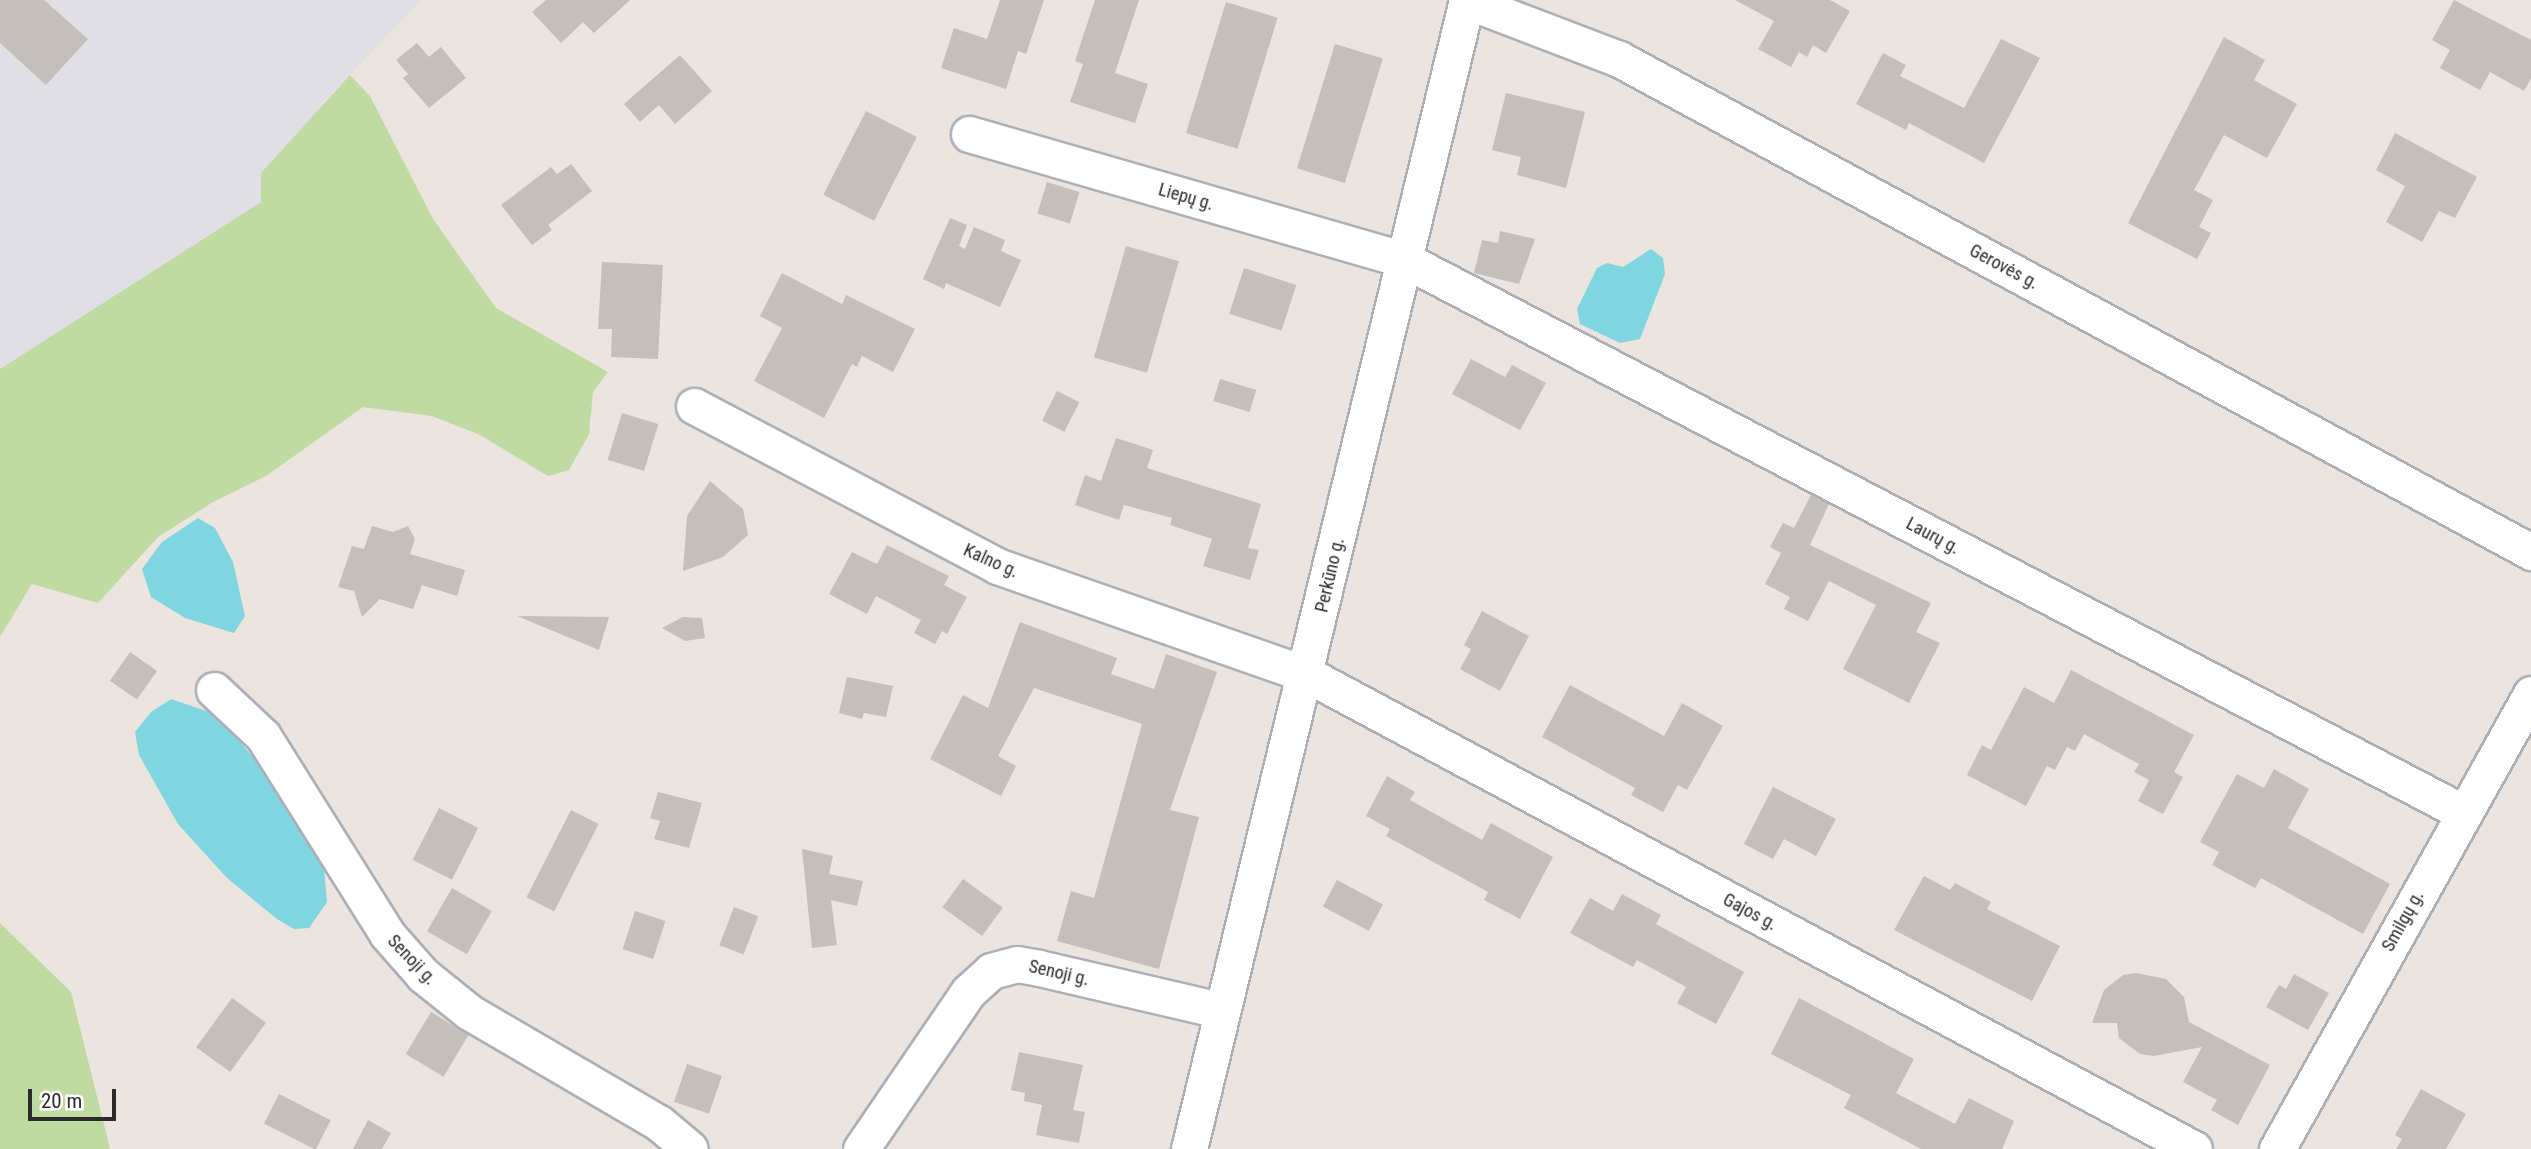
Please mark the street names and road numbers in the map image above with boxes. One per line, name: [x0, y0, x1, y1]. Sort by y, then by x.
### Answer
street label: Liepų g.: [1156, 179, 1216, 215]
street label: Gerovės g.: [1966, 240, 2042, 294]
street label: Laurų g.: [1902, 513, 1964, 559]
street label: Perkūno g.: [1311, 535, 1349, 615]
street label: Kalno g.: [960, 539, 1022, 583]
street label: Smilgų g.: [2377, 887, 2429, 955]
street label: Gajos g.: [1719, 889, 1781, 935]
street label: Senoji g.: [383, 930, 441, 990]
street label: Senoji g.: [1027, 956, 1091, 990]

